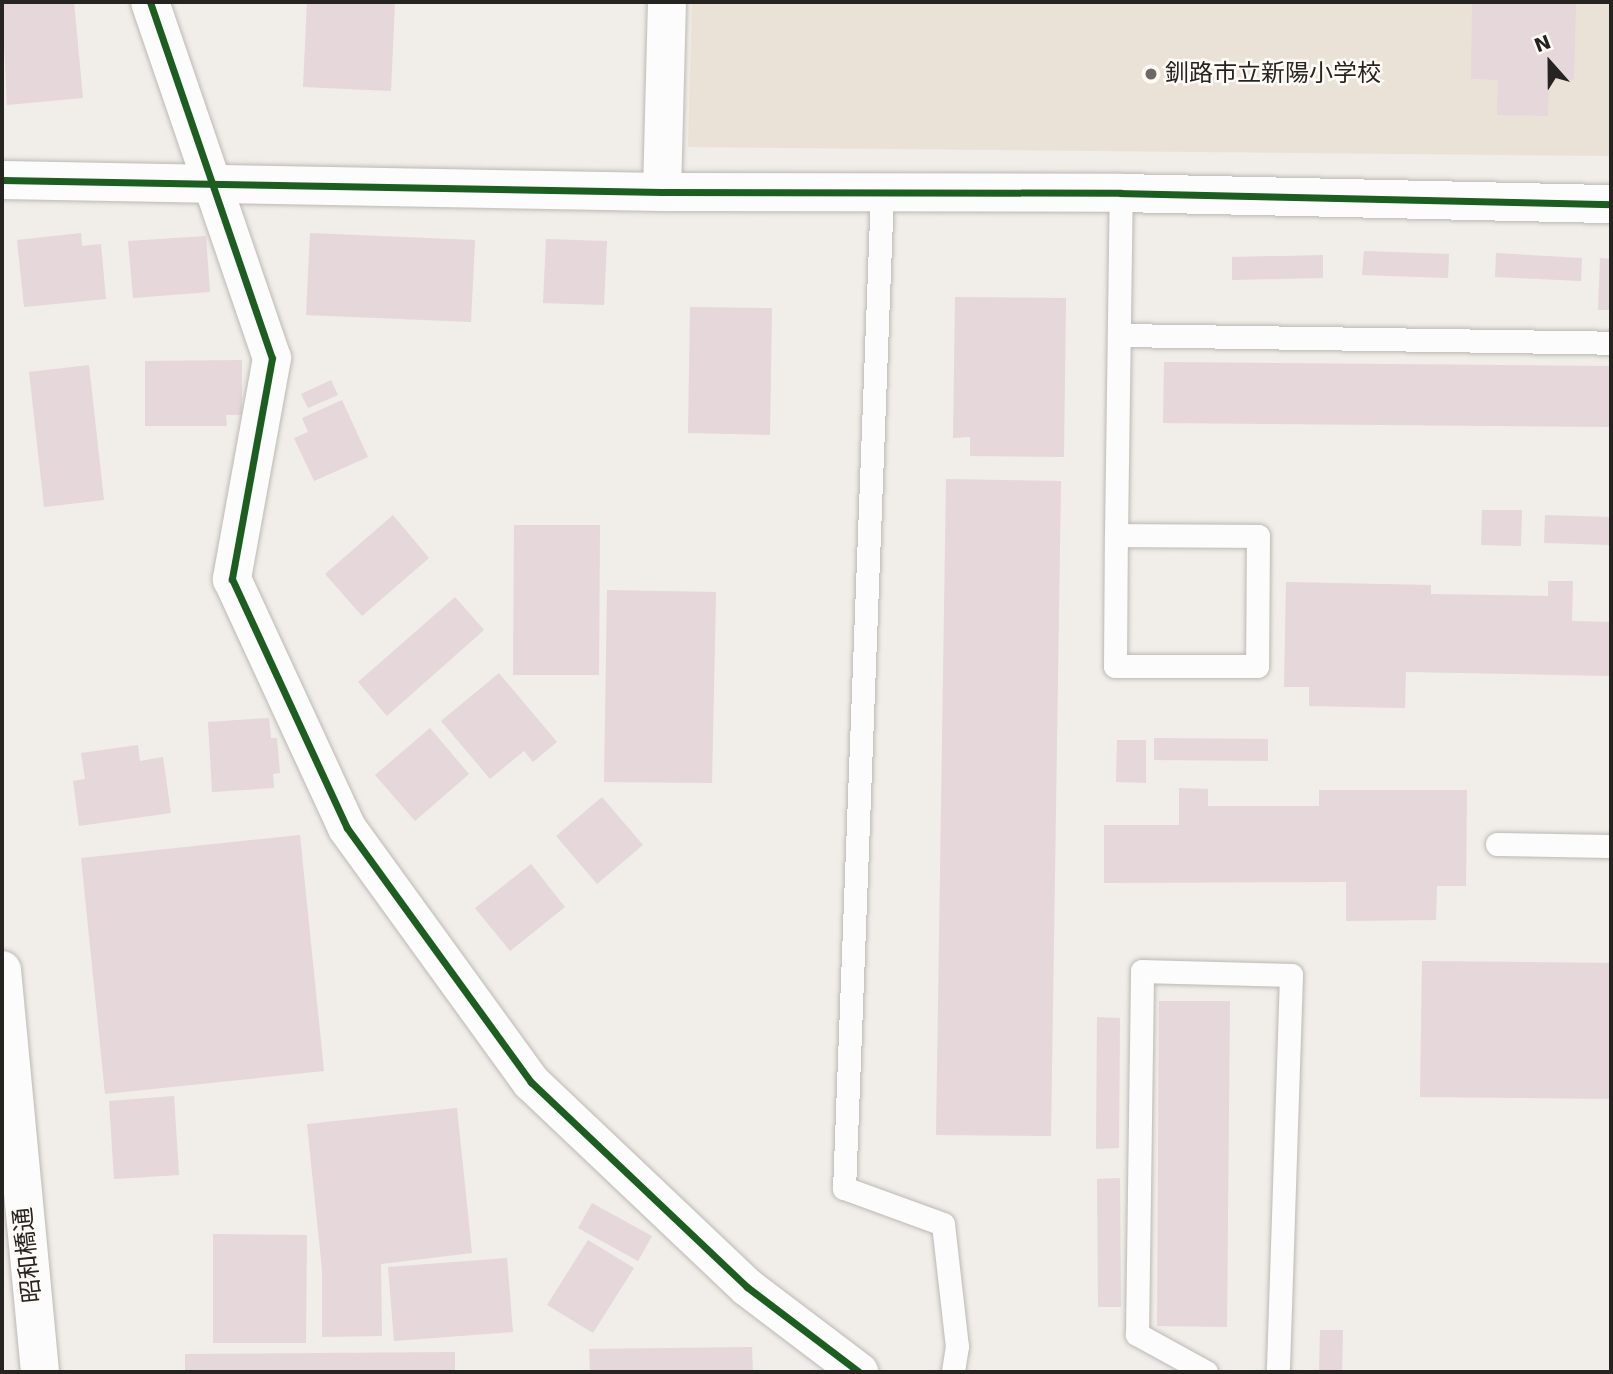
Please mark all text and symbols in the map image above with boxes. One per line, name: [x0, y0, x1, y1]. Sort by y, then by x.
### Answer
north arrow: [1515, 28, 1585, 98]
text: N: [1531, 30, 1554, 57]
place label: 釧路市立新陽小学校: [1165, 60, 1381, 88]
marker: 釧路市立新陽小学校: [1143, 66, 1159, 82]
street label: 昭和橋通: [9, 1206, 47, 1304]

